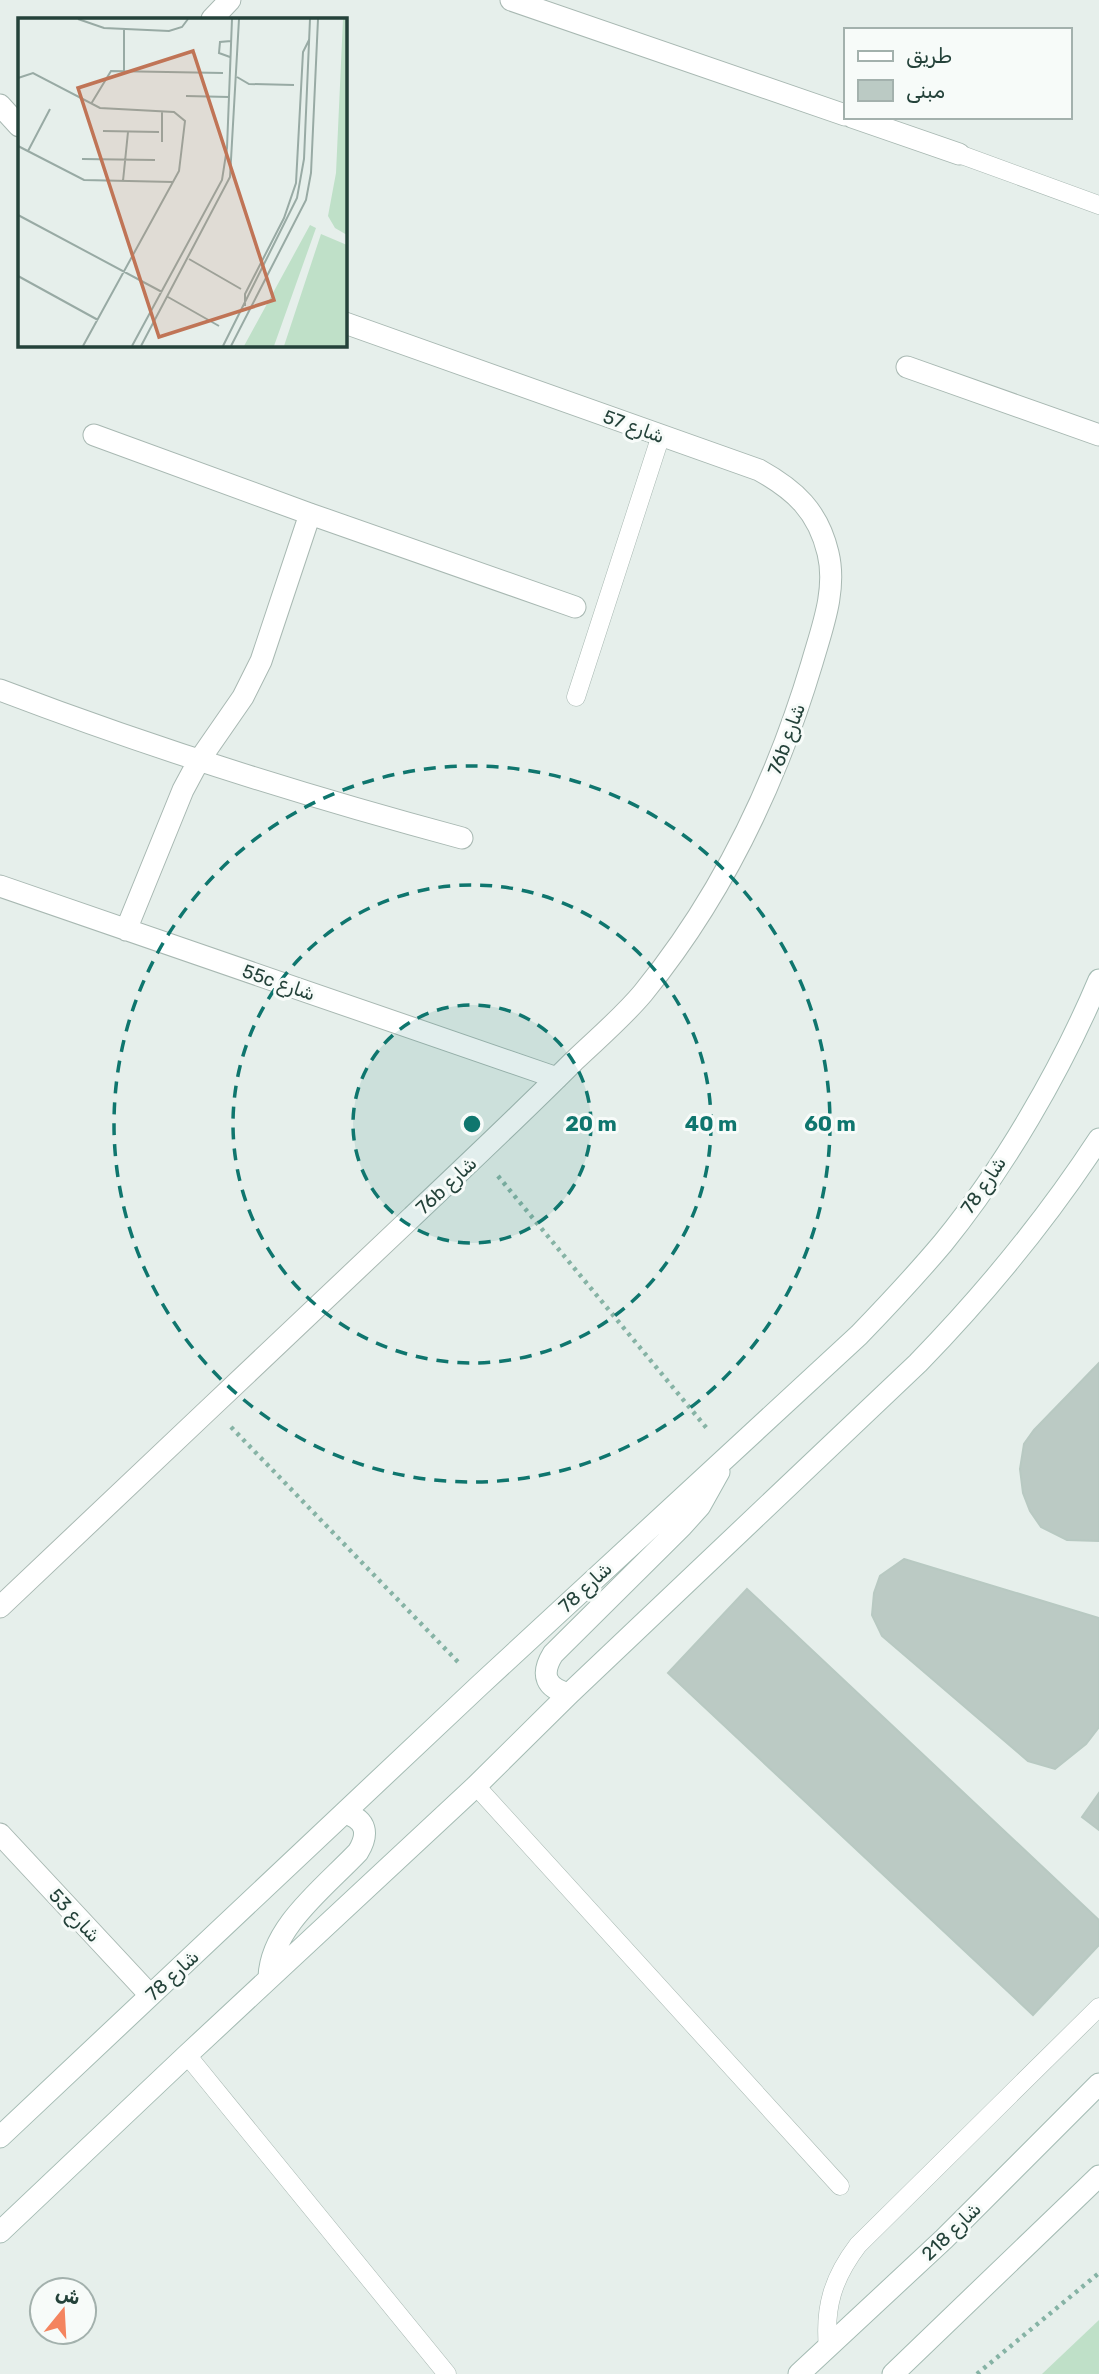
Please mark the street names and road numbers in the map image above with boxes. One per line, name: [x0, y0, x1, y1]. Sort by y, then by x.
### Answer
street label: شارع 57: [599, 405, 668, 450]
street label: 76b شارع: [763, 700, 812, 779]
street label: 55c شارع: [239, 959, 318, 1008]
street label: 76b شارع: [411, 1152, 483, 1221]
street label: شارع 78: [956, 1152, 1013, 1220]
street label: شارع 78: [554, 1557, 618, 1619]
street label: شارع 53: [43, 1884, 105, 1948]
street label: شارع 78: [141, 1945, 205, 2007]
street label: شارع 218: [917, 2197, 987, 2267]

